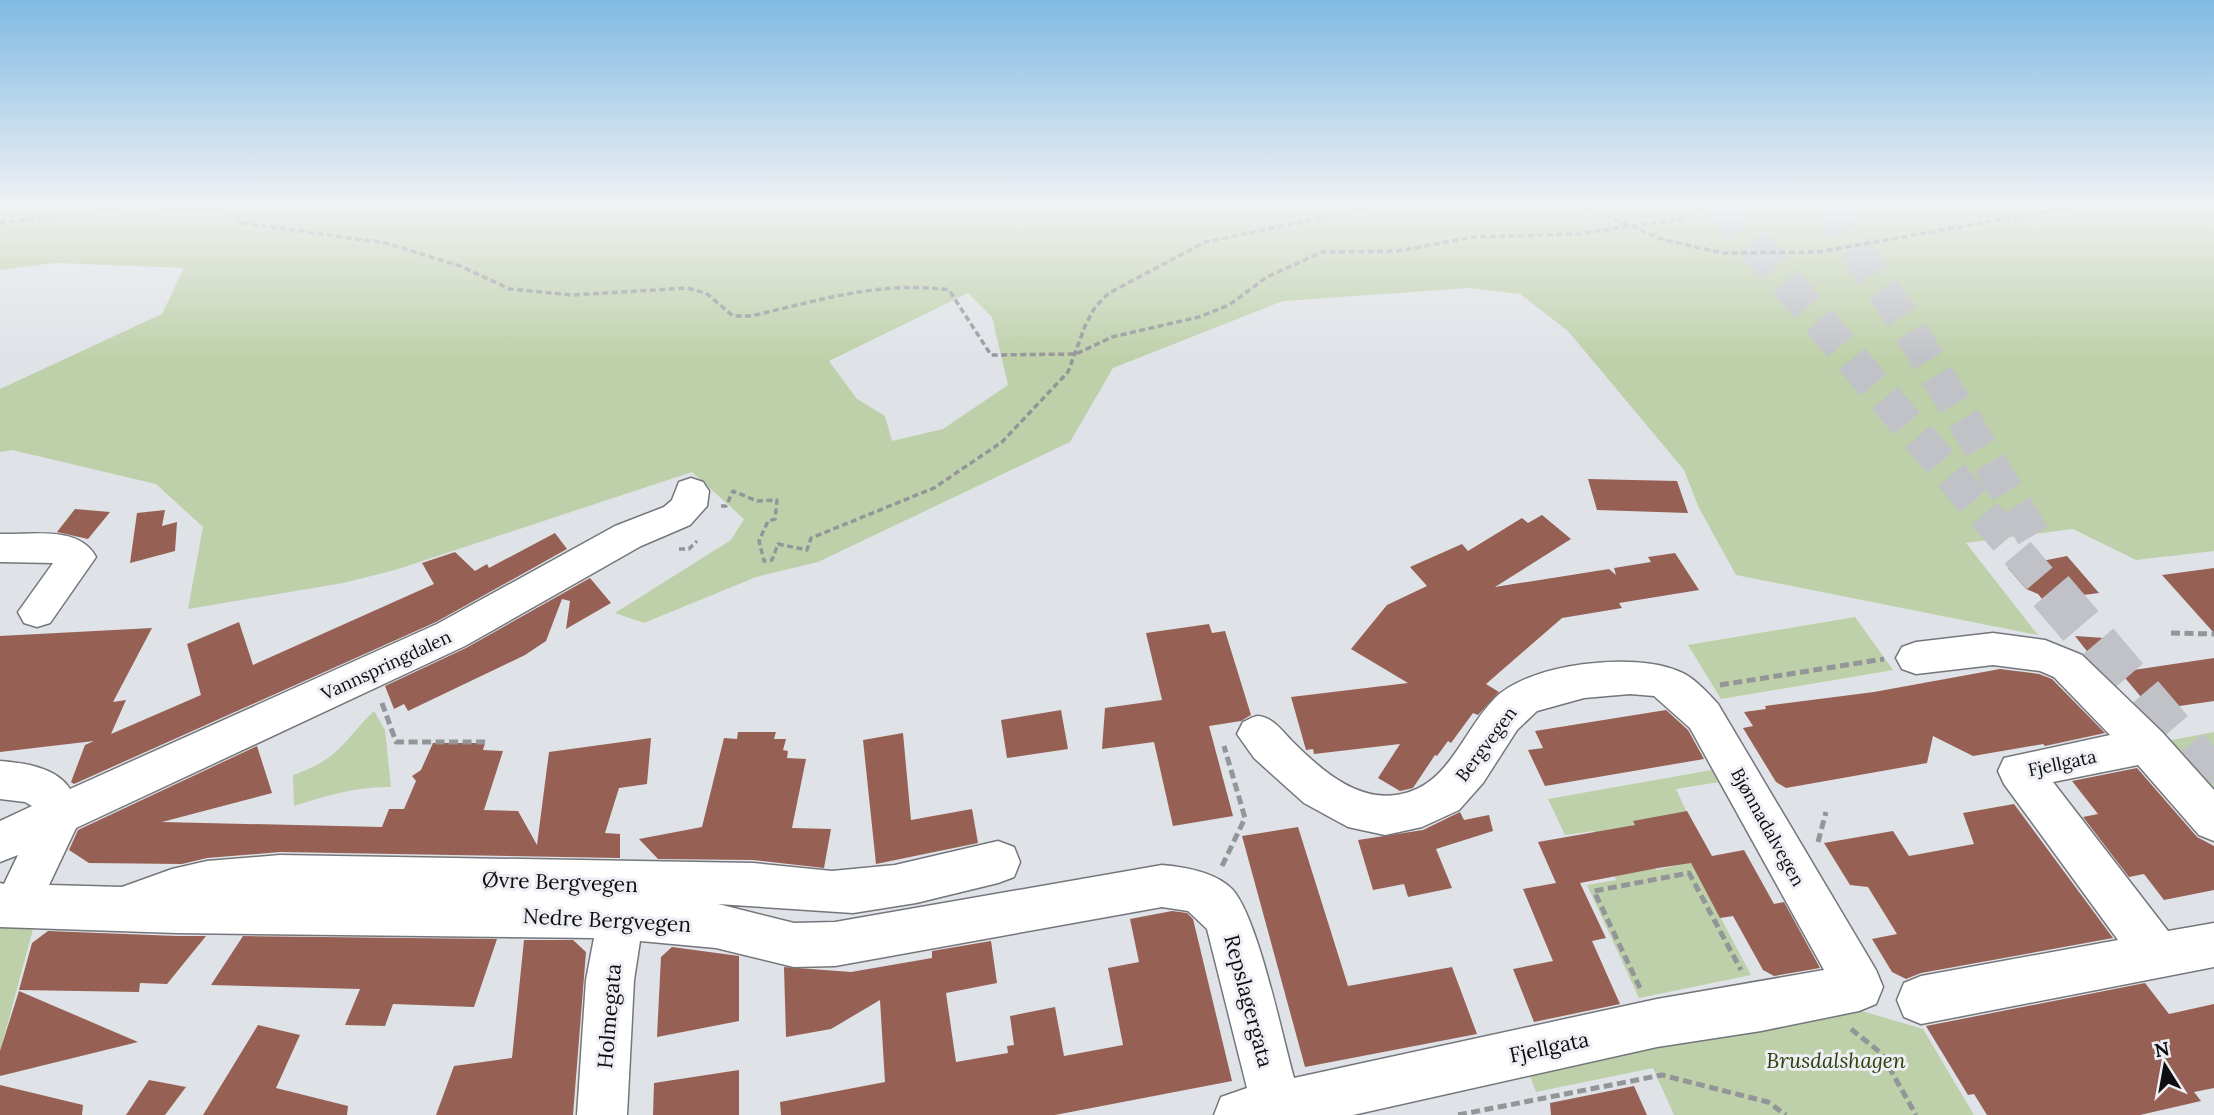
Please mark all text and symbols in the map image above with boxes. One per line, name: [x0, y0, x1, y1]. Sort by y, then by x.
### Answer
street label: Vannspringdalen: [316, 625, 455, 706]
street label: Bergvegen: [1450, 702, 1522, 786]
street label: Fjellgata: [2026, 745, 2098, 781]
street label: Bjønnadalvegen: [1726, 764, 1810, 890]
street label: Øvre Bergvegen: [482, 866, 639, 898]
street label: Nedre Bergvegen: [522, 902, 692, 938]
street label: Repslagergata: [1218, 932, 1280, 1071]
street label: Holmegata: [591, 962, 627, 1070]
street label: Fjellgata: [1507, 1025, 1592, 1069]
north arrow: [2130, 1031, 2200, 1101]
text: N: [2152, 1036, 2172, 1062]
park label: Brusdalshagen: [1766, 1047, 1906, 1074]

